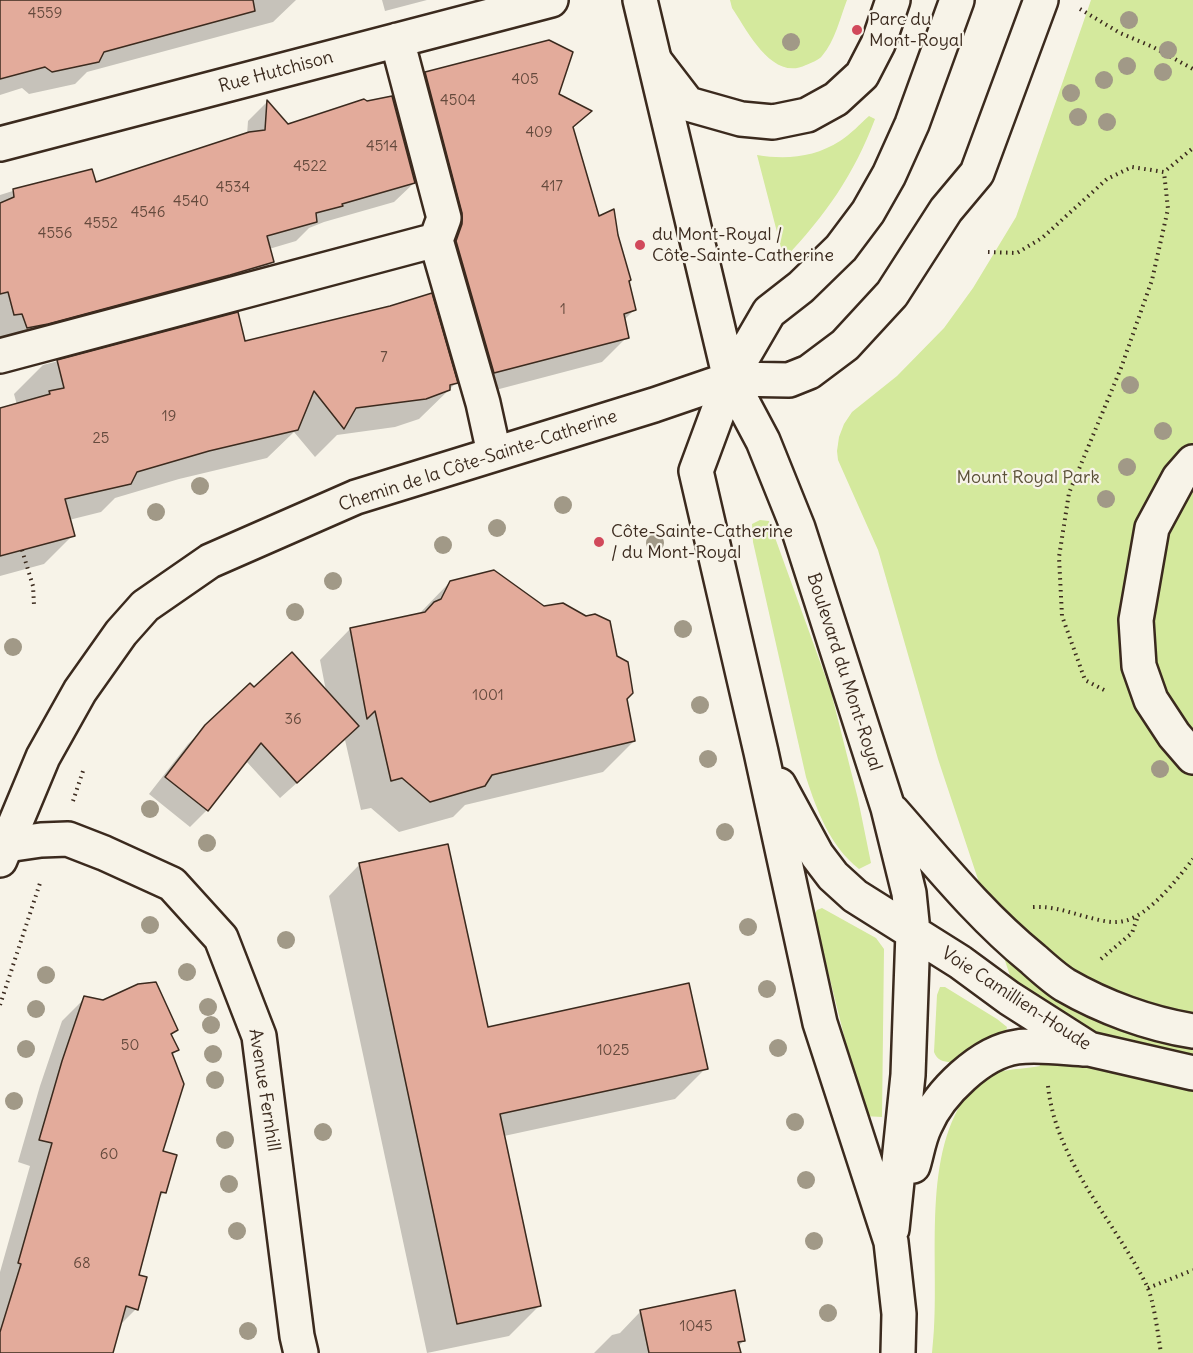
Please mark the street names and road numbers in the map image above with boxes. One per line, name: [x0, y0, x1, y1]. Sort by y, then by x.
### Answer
street label: Rue Hutchison: [216, 46, 336, 98]
street label: Chemin de la Côte-Sainte-Catherine: [336, 406, 620, 516]
street label: Boulevard du Mont-Royal: [802, 570, 886, 774]
street label: Voie Camillien-Houde: [937, 943, 1095, 1055]
street label: Avenue Fernhill: [244, 1027, 284, 1153]

